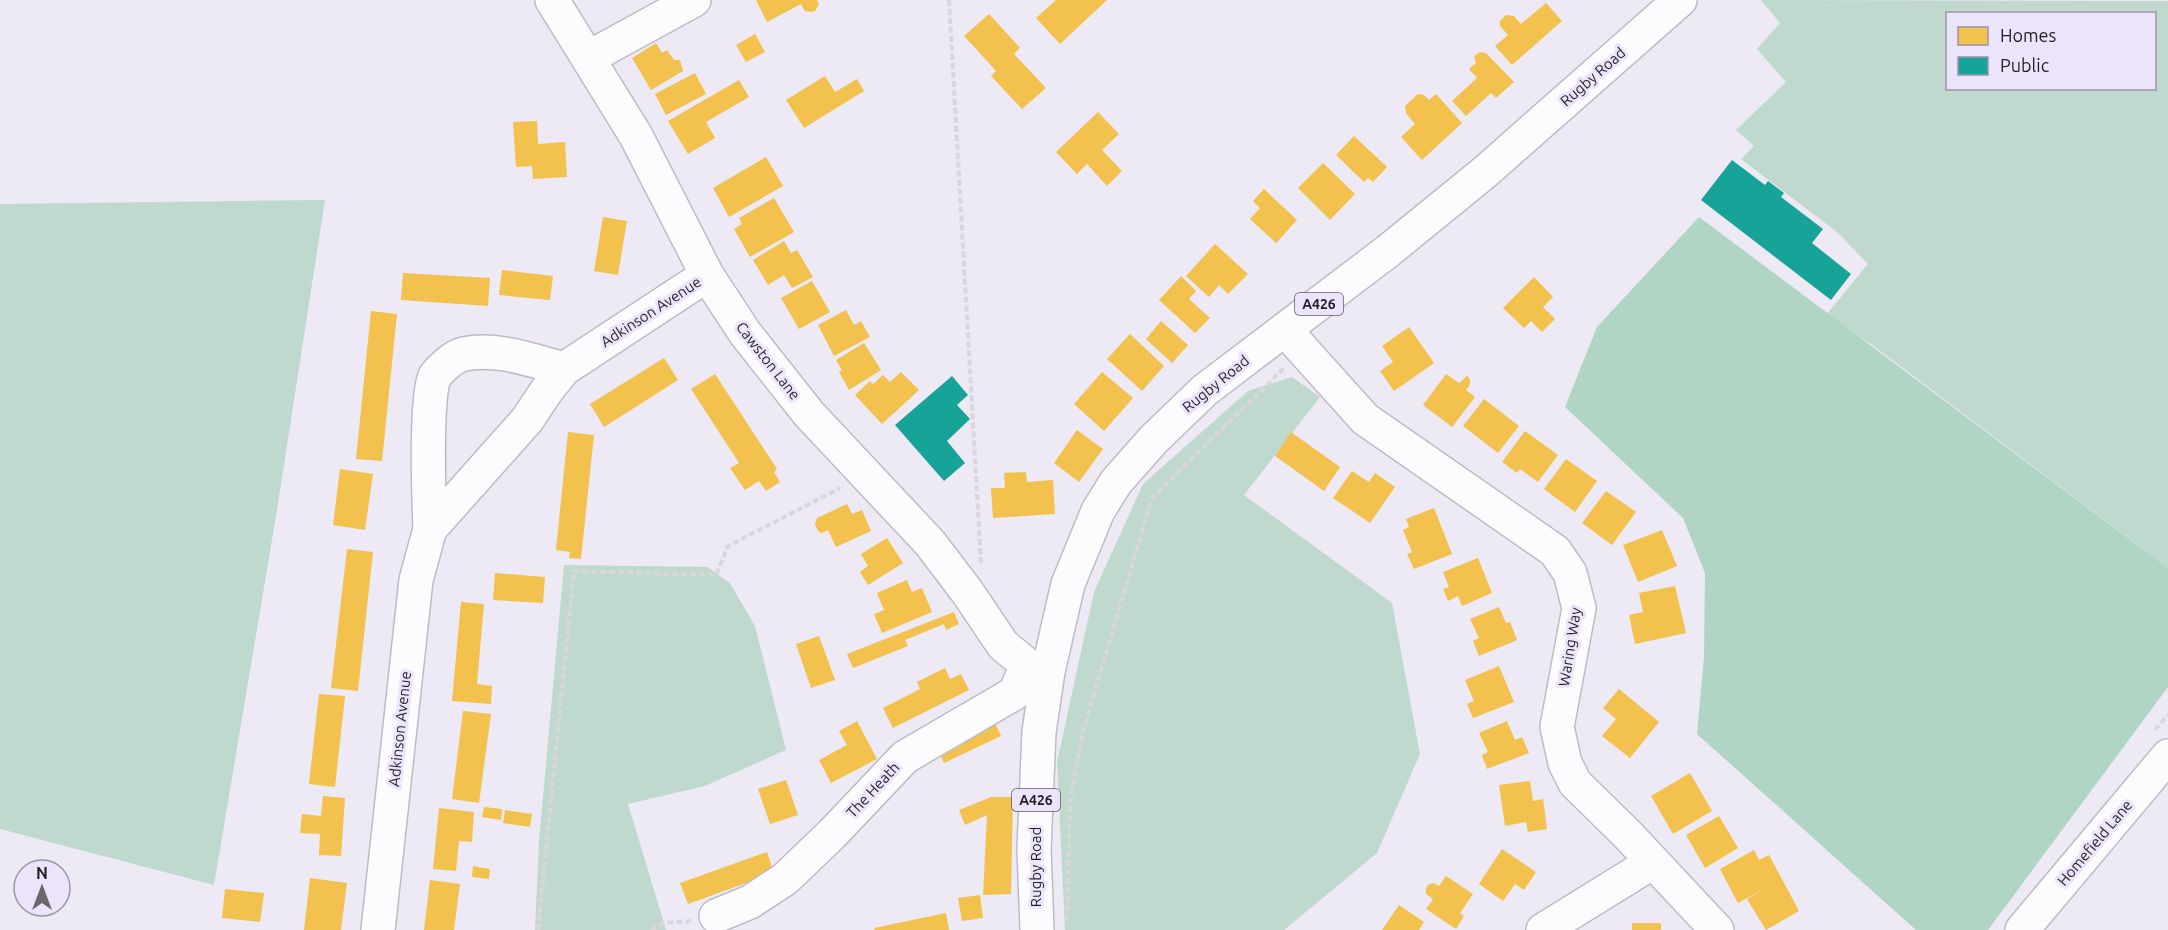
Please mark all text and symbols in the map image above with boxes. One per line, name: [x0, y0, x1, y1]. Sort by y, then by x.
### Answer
legend: [1946, 12, 2156, 90]
text: Homes: [2000, 25, 2057, 45]
street label: Rugby Road: [1557, 44, 1629, 109]
text: Public: [2000, 55, 2049, 75]
street label: Adkinson Avenue: [597, 273, 704, 350]
road number: A426: [1295, 293, 1343, 315]
street label: Cawston Lane: [733, 318, 804, 403]
street label: Rugby Road: [1179, 352, 1252, 416]
street label: Waring Way: [1555, 606, 1584, 688]
street label: Adkinson Avenue: [385, 670, 414, 788]
street label: The Heath: [843, 758, 903, 821]
road number: A426: [1012, 789, 1060, 811]
street label: Homefield Lane: [2054, 796, 2135, 889]
street label: Rugby Road: [1027, 827, 1044, 907]
north arrow: [12, 858, 72, 918]
text: N: [36, 864, 48, 882]

